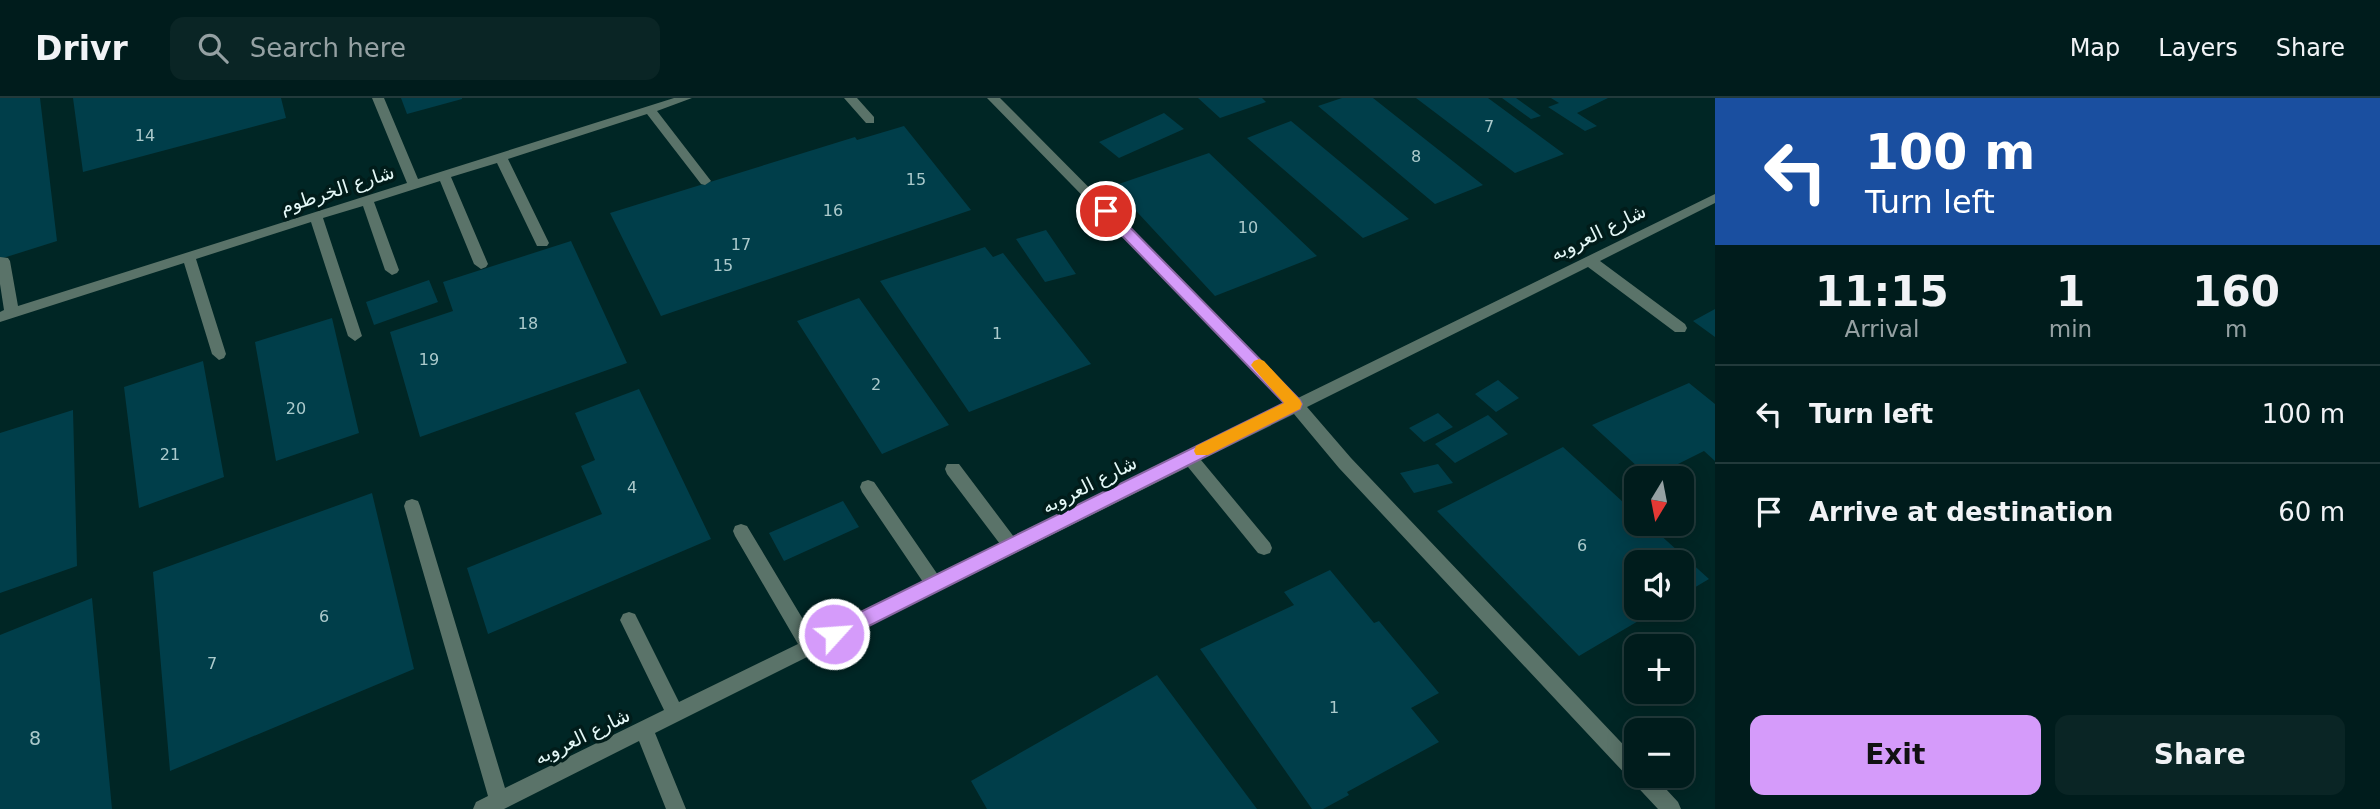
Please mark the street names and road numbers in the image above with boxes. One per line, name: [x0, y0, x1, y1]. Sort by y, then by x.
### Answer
street label: شارع الخرطوم: [277, 160, 397, 219]
street label: شارع العروبه: [1547, 199, 1650, 266]
street label: شارع العروبه: [1038, 451, 1141, 518]
street label: شارع العروبه: [531, 703, 634, 770]

